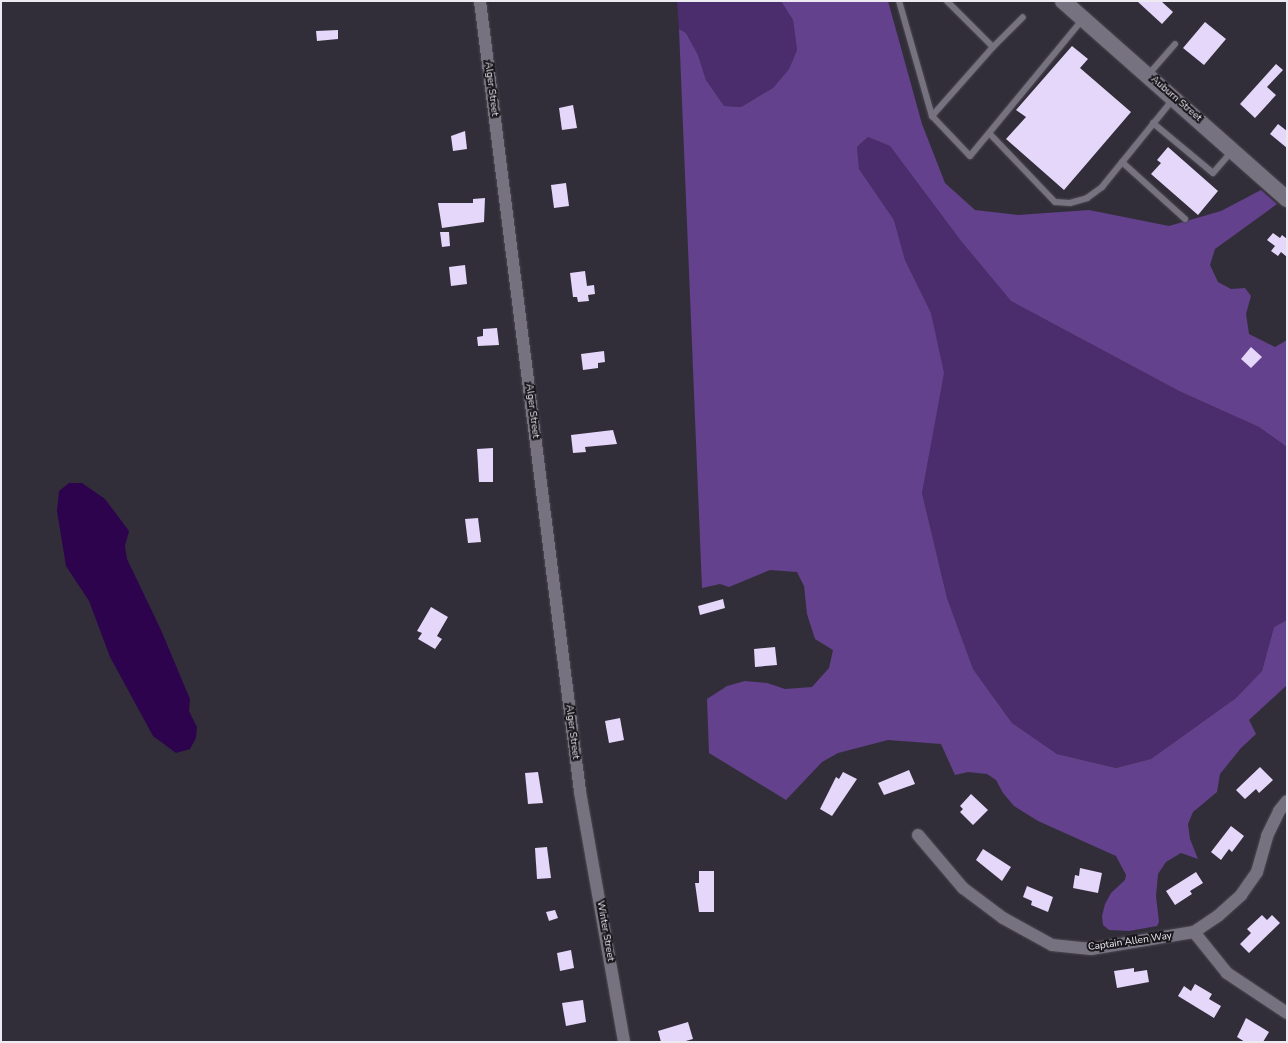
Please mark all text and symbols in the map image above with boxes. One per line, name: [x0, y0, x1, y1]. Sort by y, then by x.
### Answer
street label: Alger Street: [482, 61, 500, 117]
street label: Auburn Street: [1148, 74, 1204, 124]
street label: Alger Street: [523, 383, 541, 439]
street label: Alger Street: [563, 704, 581, 760]
street label: Winter Street: [594, 900, 616, 962]
street label: Captain Allen Way: [1087, 930, 1173, 954]

